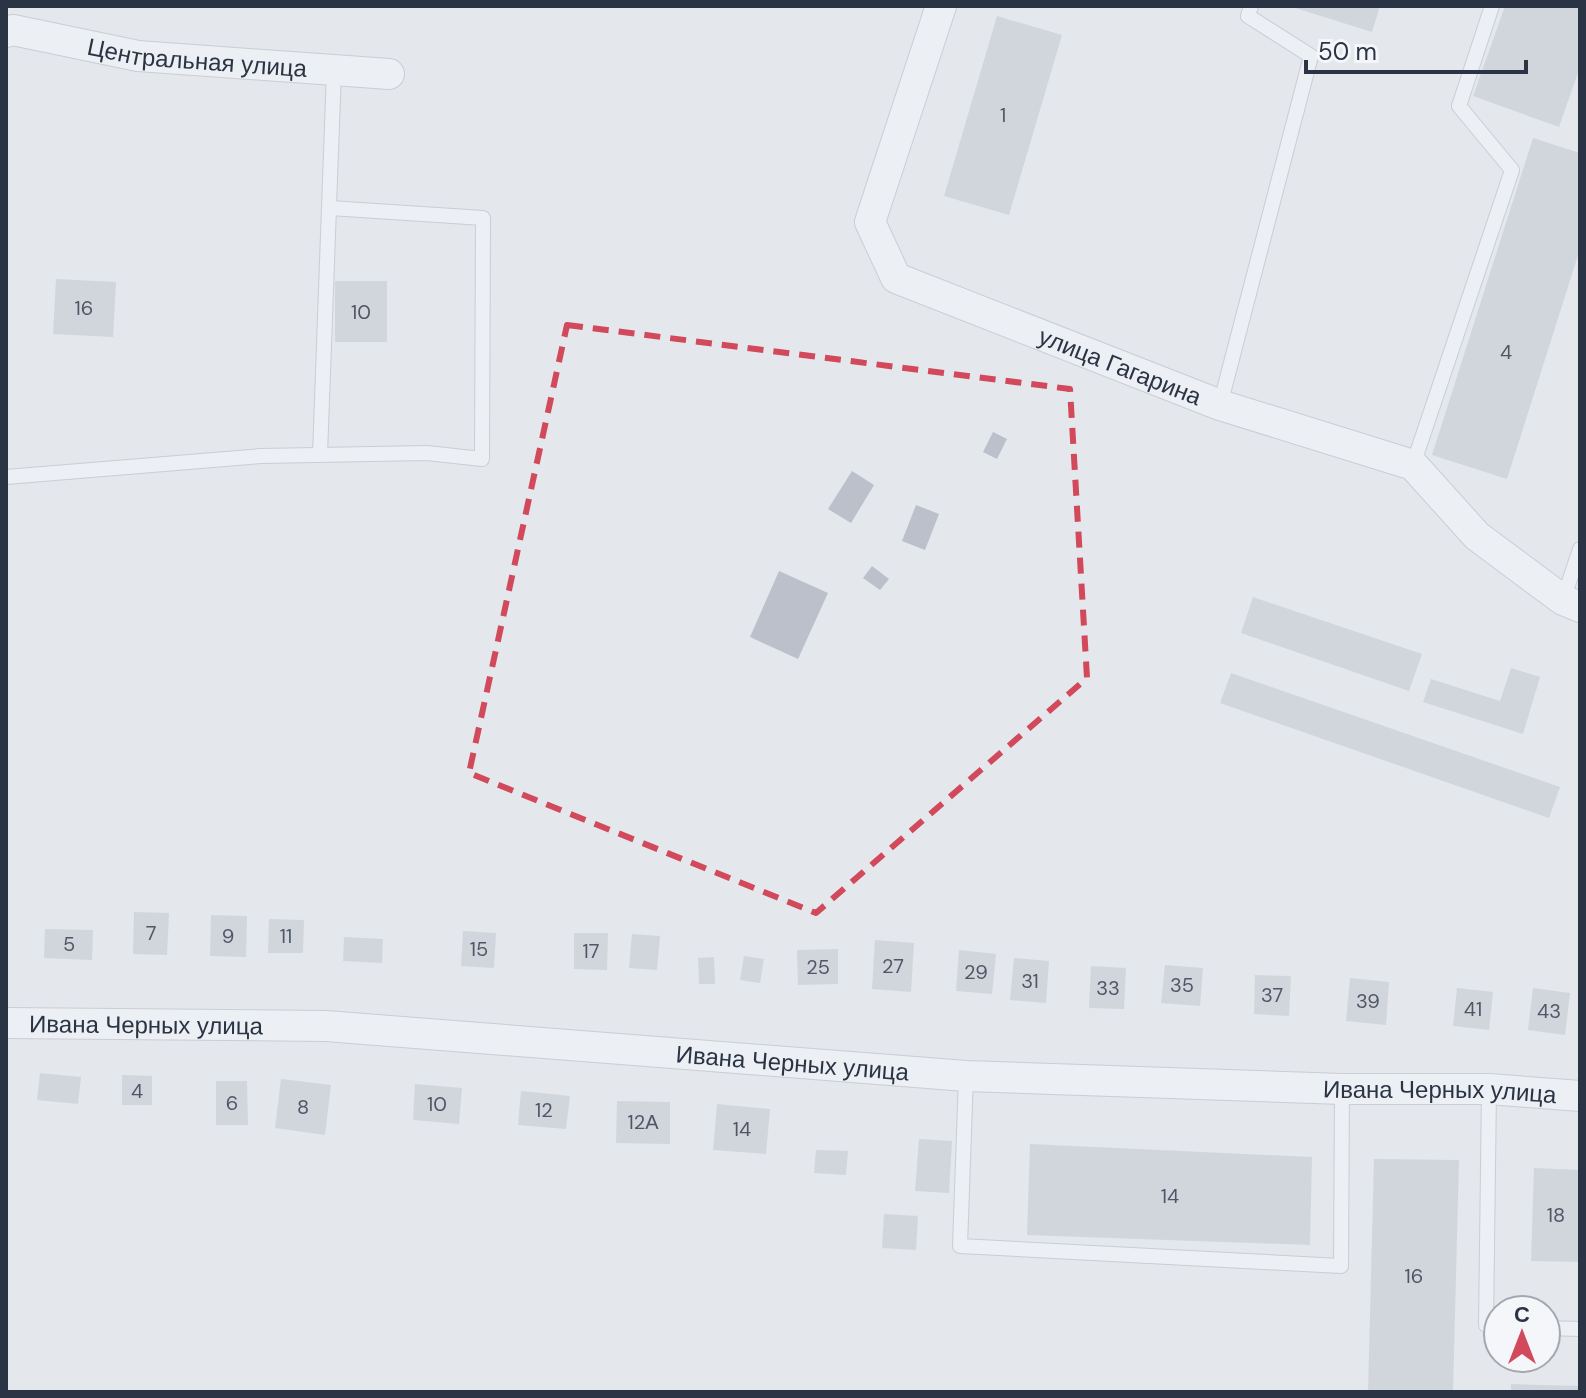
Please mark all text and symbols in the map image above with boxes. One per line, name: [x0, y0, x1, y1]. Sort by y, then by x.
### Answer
scale bar: [1306, 24, 1526, 74]
street label: Центральная улица: [85, 30, 309, 84]
text: 50 m: [1318, 36, 1377, 67]
house number: 1: [1000, 102, 1006, 128]
house number: 16: [75, 295, 93, 321]
house number: 10: [351, 299, 371, 325]
street label: улица Гагарина: [1034, 320, 1207, 412]
house number: 4: [1500, 339, 1512, 365]
house number: 7: [146, 920, 156, 946]
house number: 9: [222, 923, 234, 949]
house number: 11: [280, 923, 292, 949]
house number: 5: [63, 931, 75, 957]
house number: 15: [470, 936, 488, 962]
house number: 17: [583, 938, 599, 964]
house number: 27: [882, 953, 904, 979]
house number: 25: [806, 954, 830, 980]
house number: 29: [964, 959, 988, 985]
house number: 31: [1021, 968, 1039, 994]
house number: 35: [1170, 972, 1194, 998]
house number: 33: [1096, 975, 1120, 1001]
house number: 37: [1261, 982, 1283, 1008]
house number: 39: [1356, 988, 1380, 1014]
house number: 41: [1464, 996, 1482, 1022]
house number: 43: [1537, 998, 1561, 1024]
street label: Ивана Черных улица: [29, 1008, 264, 1041]
street label: Ивана Черных улица: [675, 1038, 911, 1087]
street label: Ивана Черных улица: [1322, 1073, 1558, 1110]
house number: 4: [131, 1078, 143, 1104]
house number: 6: [226, 1090, 238, 1116]
house number: 10: [427, 1091, 447, 1117]
house number: 8: [297, 1094, 309, 1120]
house number: 12: [535, 1097, 553, 1123]
house number: 12А: [627, 1109, 659, 1135]
house number: 14: [733, 1116, 751, 1142]
house number: 14: [1161, 1183, 1179, 1209]
house number: 18: [1547, 1202, 1565, 1228]
house number: 16: [1405, 1263, 1423, 1289]
north arrow: [1482, 1294, 1562, 1374]
text: С: [1514, 1300, 1530, 1329]

